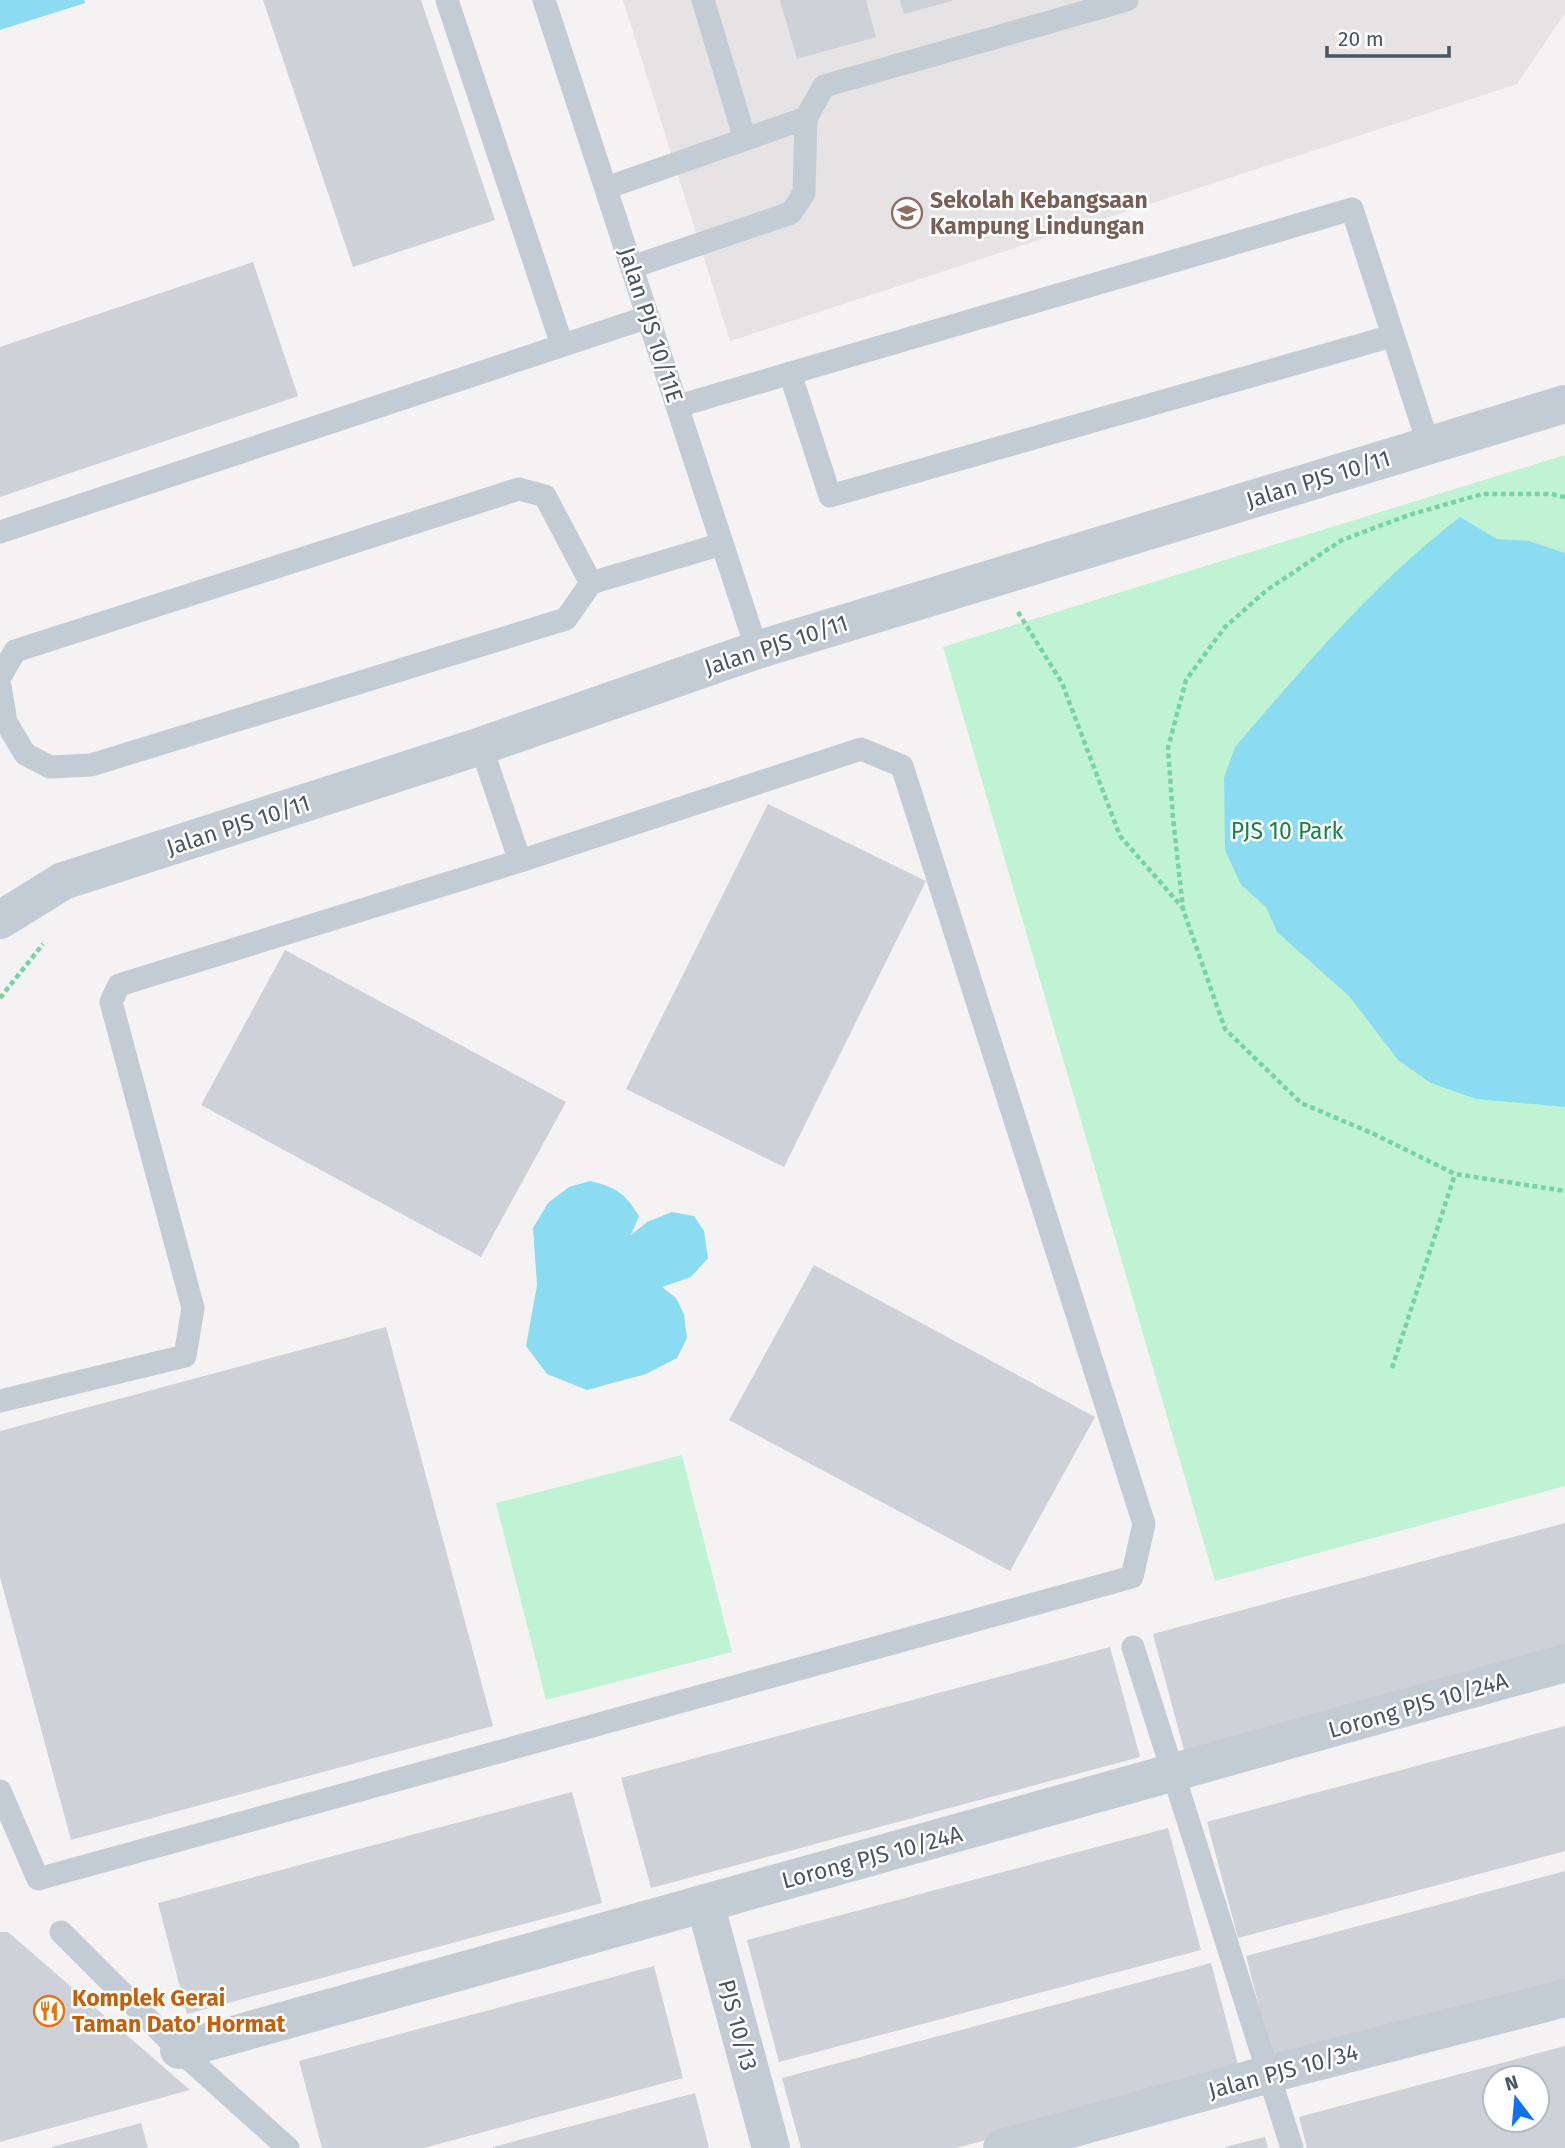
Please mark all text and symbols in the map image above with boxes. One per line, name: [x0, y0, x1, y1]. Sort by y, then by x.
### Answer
scale bar: [1327, 14, 1450, 58]
text: 20 m: [1338, 26, 1384, 52]
place label: Sekolah Kebangsaan Kampung Lindungan: [930, 186, 1148, 240]
school or university icon: Sekolah Kebangsaan Kampung Lindungan: [890, 196, 924, 230]
street label: Jalan PJS 10/11E: [613, 244, 689, 406]
street label: Jalan PJS 10/11: [1243, 444, 1393, 514]
street label: Jalan PJS 10/11: [701, 609, 851, 681]
street label: Jalan PJS 10/11: [163, 789, 313, 861]
park label: PJS 10 Park: [1231, 817, 1343, 845]
street label: Lorong PJS 10/24A: [1325, 1666, 1512, 1744]
street label: Lorong PJS 10/24A: [779, 1819, 966, 1895]
street label: PJS 10/13: [712, 1976, 764, 2074]
place label: Komplek Gerai Taman Dato' Hormat: [72, 1984, 287, 2038]
restaurant icon: Komplek Gerai Taman Dato' Hormat: [32, 1994, 66, 2028]
street label: Jalan PJS 10/34: [1205, 2038, 1361, 2104]
north arrow: [1481, 2064, 1551, 2134]
text: N: [1502, 2070, 1521, 2096]

